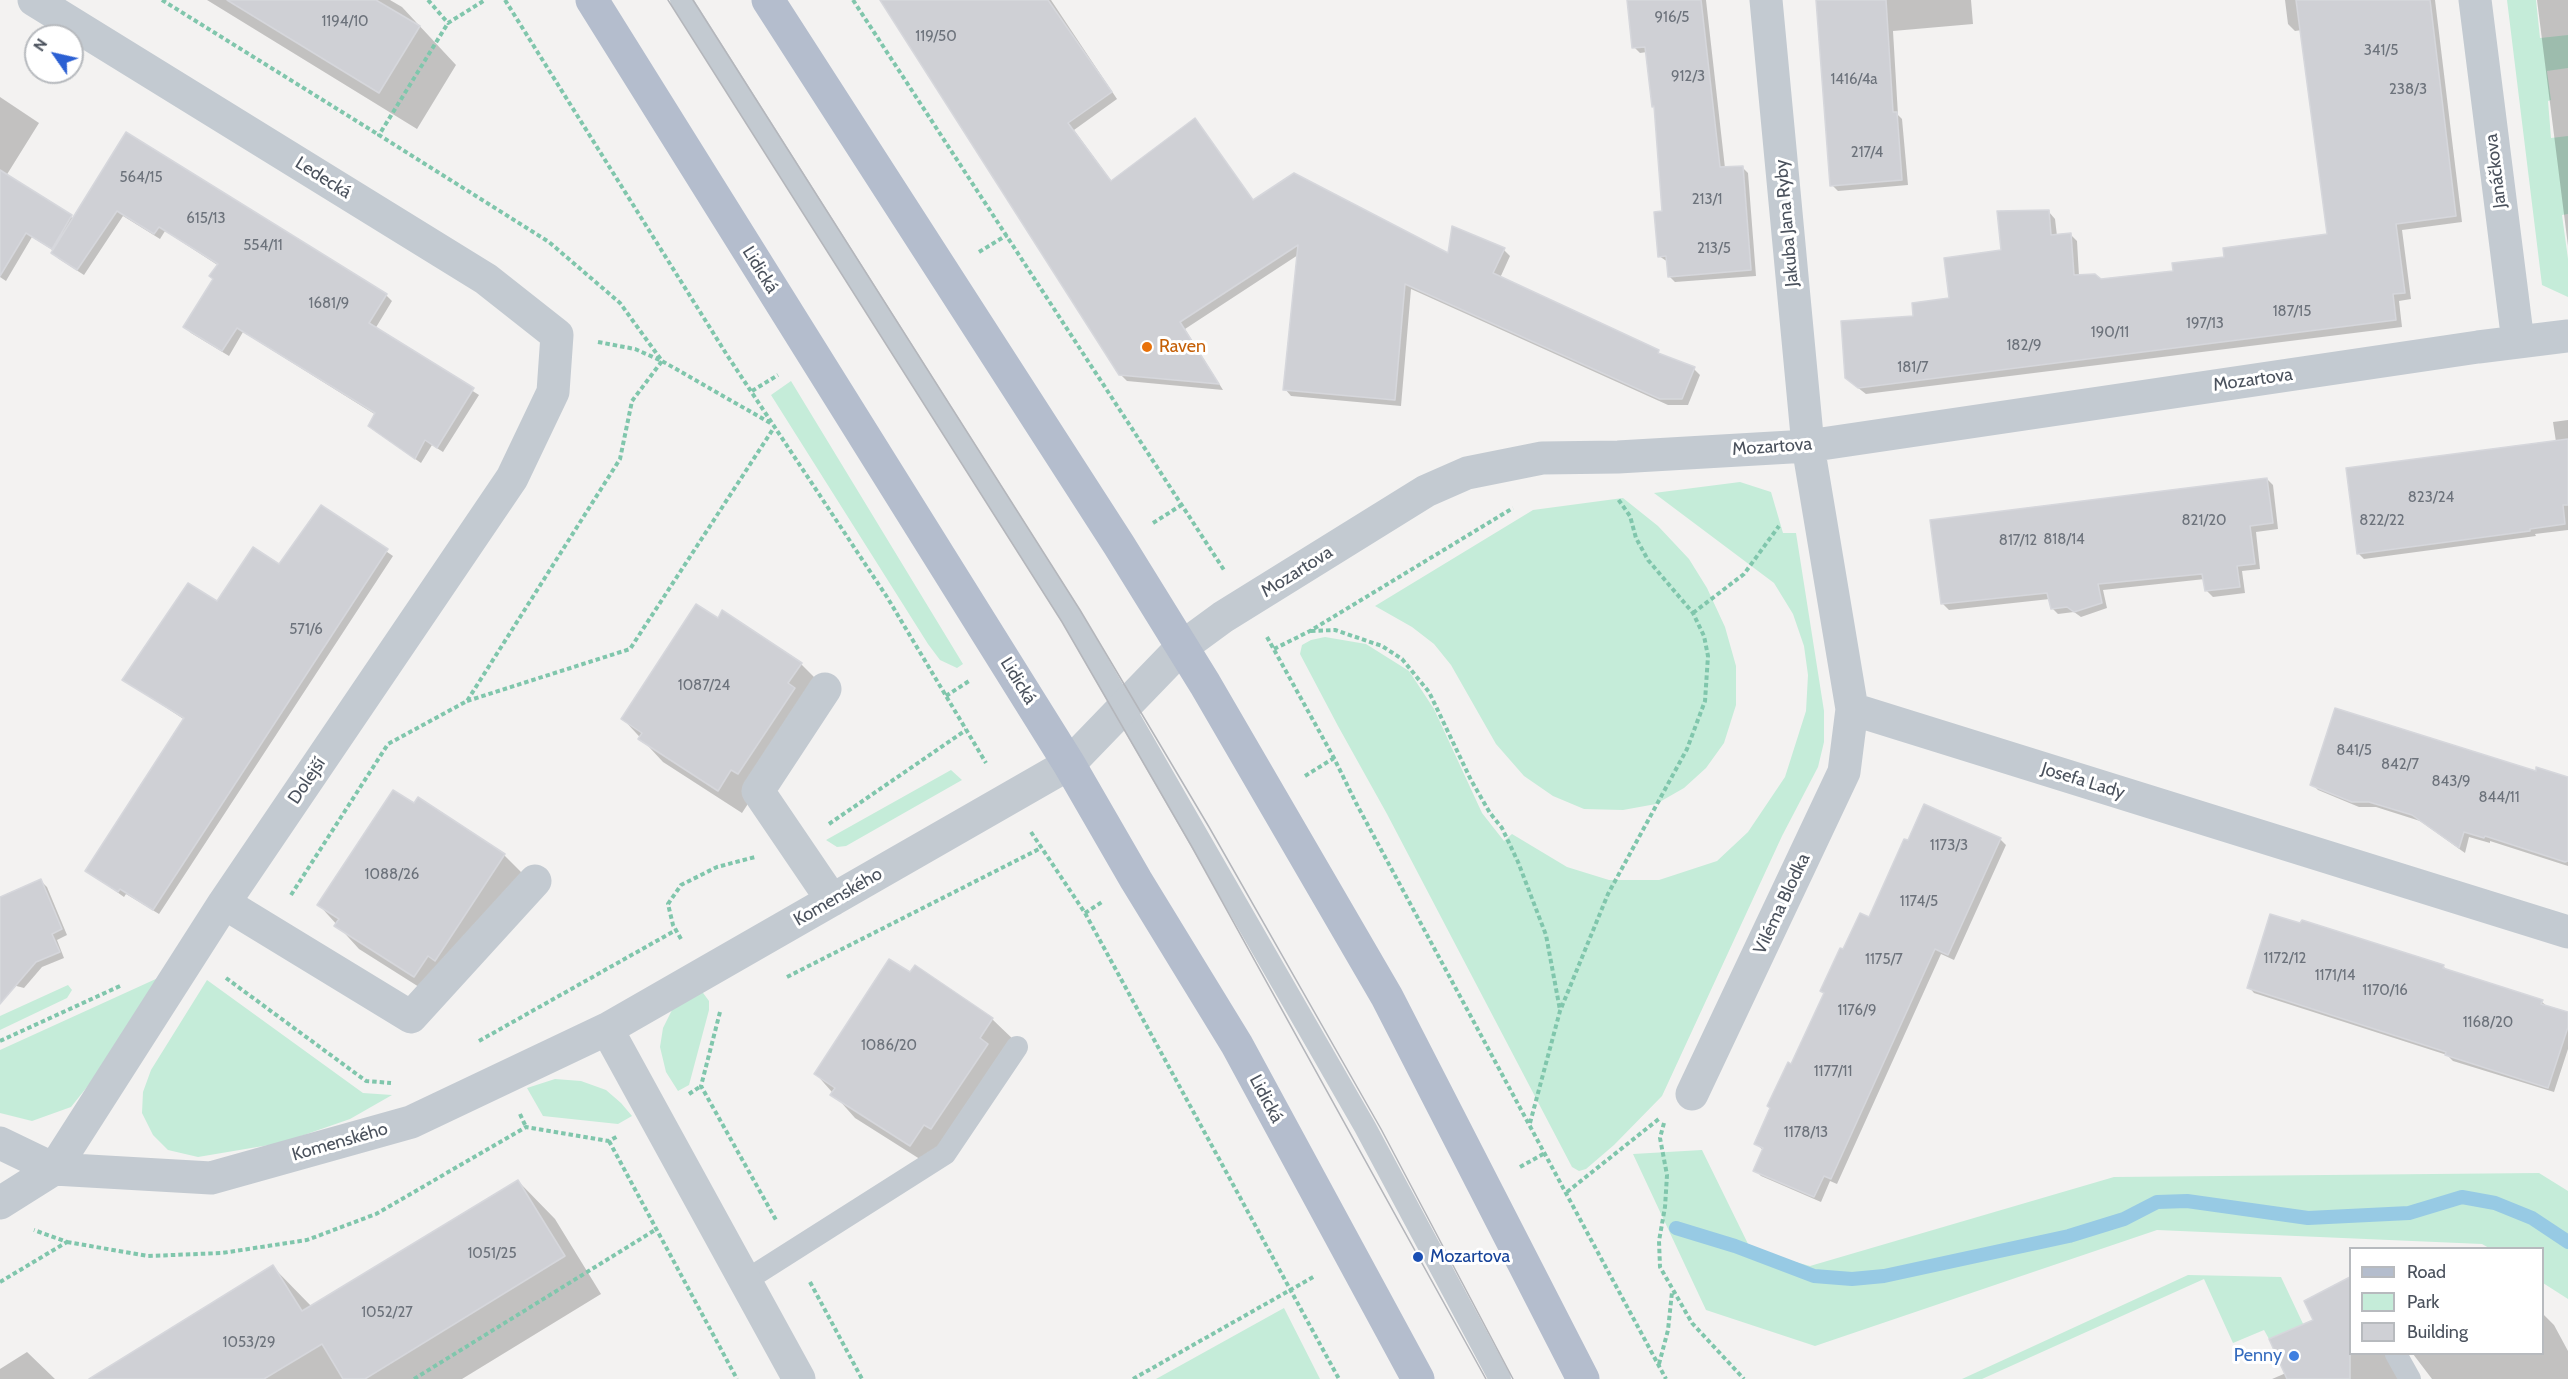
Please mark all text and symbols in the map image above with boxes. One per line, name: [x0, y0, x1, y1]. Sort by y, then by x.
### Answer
house number: 916/5: [1655, 9, 1689, 27]
house number: 1194/10: [321, 13, 369, 31]
north arrow: [24, 24, 84, 84]
house number: 119/50: [915, 28, 957, 46]
text: N: [29, 35, 51, 55]
house number: 341/5: [2364, 42, 2398, 60]
house number: 912/3: [1671, 68, 1705, 86]
house number: 1416/4a: [1830, 71, 1878, 89]
house number: 238/3: [2389, 81, 2427, 99]
street label: Janáčkova: [2481, 133, 2511, 209]
house number: 217/4: [1851, 144, 1883, 162]
street label: Ledecká: [291, 152, 355, 204]
street label: Jakuba Jana Ryby: [1771, 158, 1803, 288]
house number: 564/15: [119, 169, 163, 187]
house number: 213/1: [1692, 191, 1722, 209]
house number: 615/13: [186, 210, 226, 228]
house number: 554/11: [243, 237, 283, 255]
house number: 213/5: [1697, 240, 1731, 258]
street label: Lidická: [737, 242, 783, 298]
house number: 1681/9: [309, 295, 349, 313]
house number: 187/15: [2273, 303, 2311, 321]
house number: 197/13: [2186, 315, 2224, 333]
house number: 190/11: [2091, 324, 2129, 342]
place label: Raven: [1159, 336, 1206, 358]
house number: 182/9: [2006, 337, 2042, 355]
marker: Raven: [1140, 340, 1154, 354]
house number: 181/7: [1897, 359, 1929, 377]
street label: Mozartova: [2212, 364, 2294, 396]
street label: Mozartova: [1731, 433, 1813, 461]
house number: 823/24: [2408, 489, 2454, 507]
house number: 821/20: [2181, 512, 2227, 530]
house number: 822/22: [2359, 512, 2405, 530]
house number: 818/14: [2043, 531, 2085, 549]
house number: 817/12: [1999, 532, 2037, 550]
street label: Mozartova: [1257, 542, 1337, 602]
house number: 571/6: [289, 621, 323, 639]
street label: Lidická: [995, 653, 1041, 709]
house number: 1087/24: [678, 677, 730, 695]
house number: 841/5: [2336, 742, 2372, 760]
street label: Dolejší: [284, 754, 330, 808]
house number: 842/7: [2381, 756, 2419, 774]
street label: Josefa Lady: [2039, 758, 2127, 804]
house number: 843/9: [2431, 773, 2471, 791]
house number: 844/11: [2478, 789, 2520, 807]
house number: 1173/3: [1930, 837, 1968, 855]
street label: Viléma Blodka: [1749, 850, 1815, 958]
street label: Komenského: [790, 863, 886, 931]
house number: 1088/26: [365, 866, 419, 884]
house number: 1174/5: [1900, 893, 1938, 911]
house number: 1172/12: [2264, 950, 2306, 968]
house number: 1175/7: [1865, 951, 1903, 969]
house number: 1171/14: [2315, 967, 2355, 985]
house number: 1170/16: [2362, 982, 2408, 1000]
house number: 1176/9: [1838, 1002, 1876, 1020]
house number: 1168/20: [2463, 1014, 2513, 1032]
house number: 1086/20: [861, 1037, 917, 1055]
house number: 1177/11: [1814, 1063, 1852, 1081]
street label: Lidická: [1244, 1071, 1288, 1127]
street label: Komenského: [290, 1118, 390, 1166]
house number: 1178/13: [1784, 1124, 1828, 1142]
house number: 1051/25: [467, 1245, 517, 1263]
place label: Mozartova: [1430, 1246, 1510, 1268]
legend: [2349, 1247, 2544, 1355]
marker: Mozartova: [1411, 1250, 1425, 1264]
text: Road: [2407, 1261, 2446, 1283]
text: Park: [2407, 1291, 2439, 1313]
house number: 1052/27: [361, 1304, 413, 1322]
text: Building: [2407, 1321, 2468, 1343]
house number: 1053/29: [223, 1334, 275, 1352]
place label: Penny: [2234, 1345, 2282, 1367]
marker: Penny: [2287, 1349, 2301, 1363]

